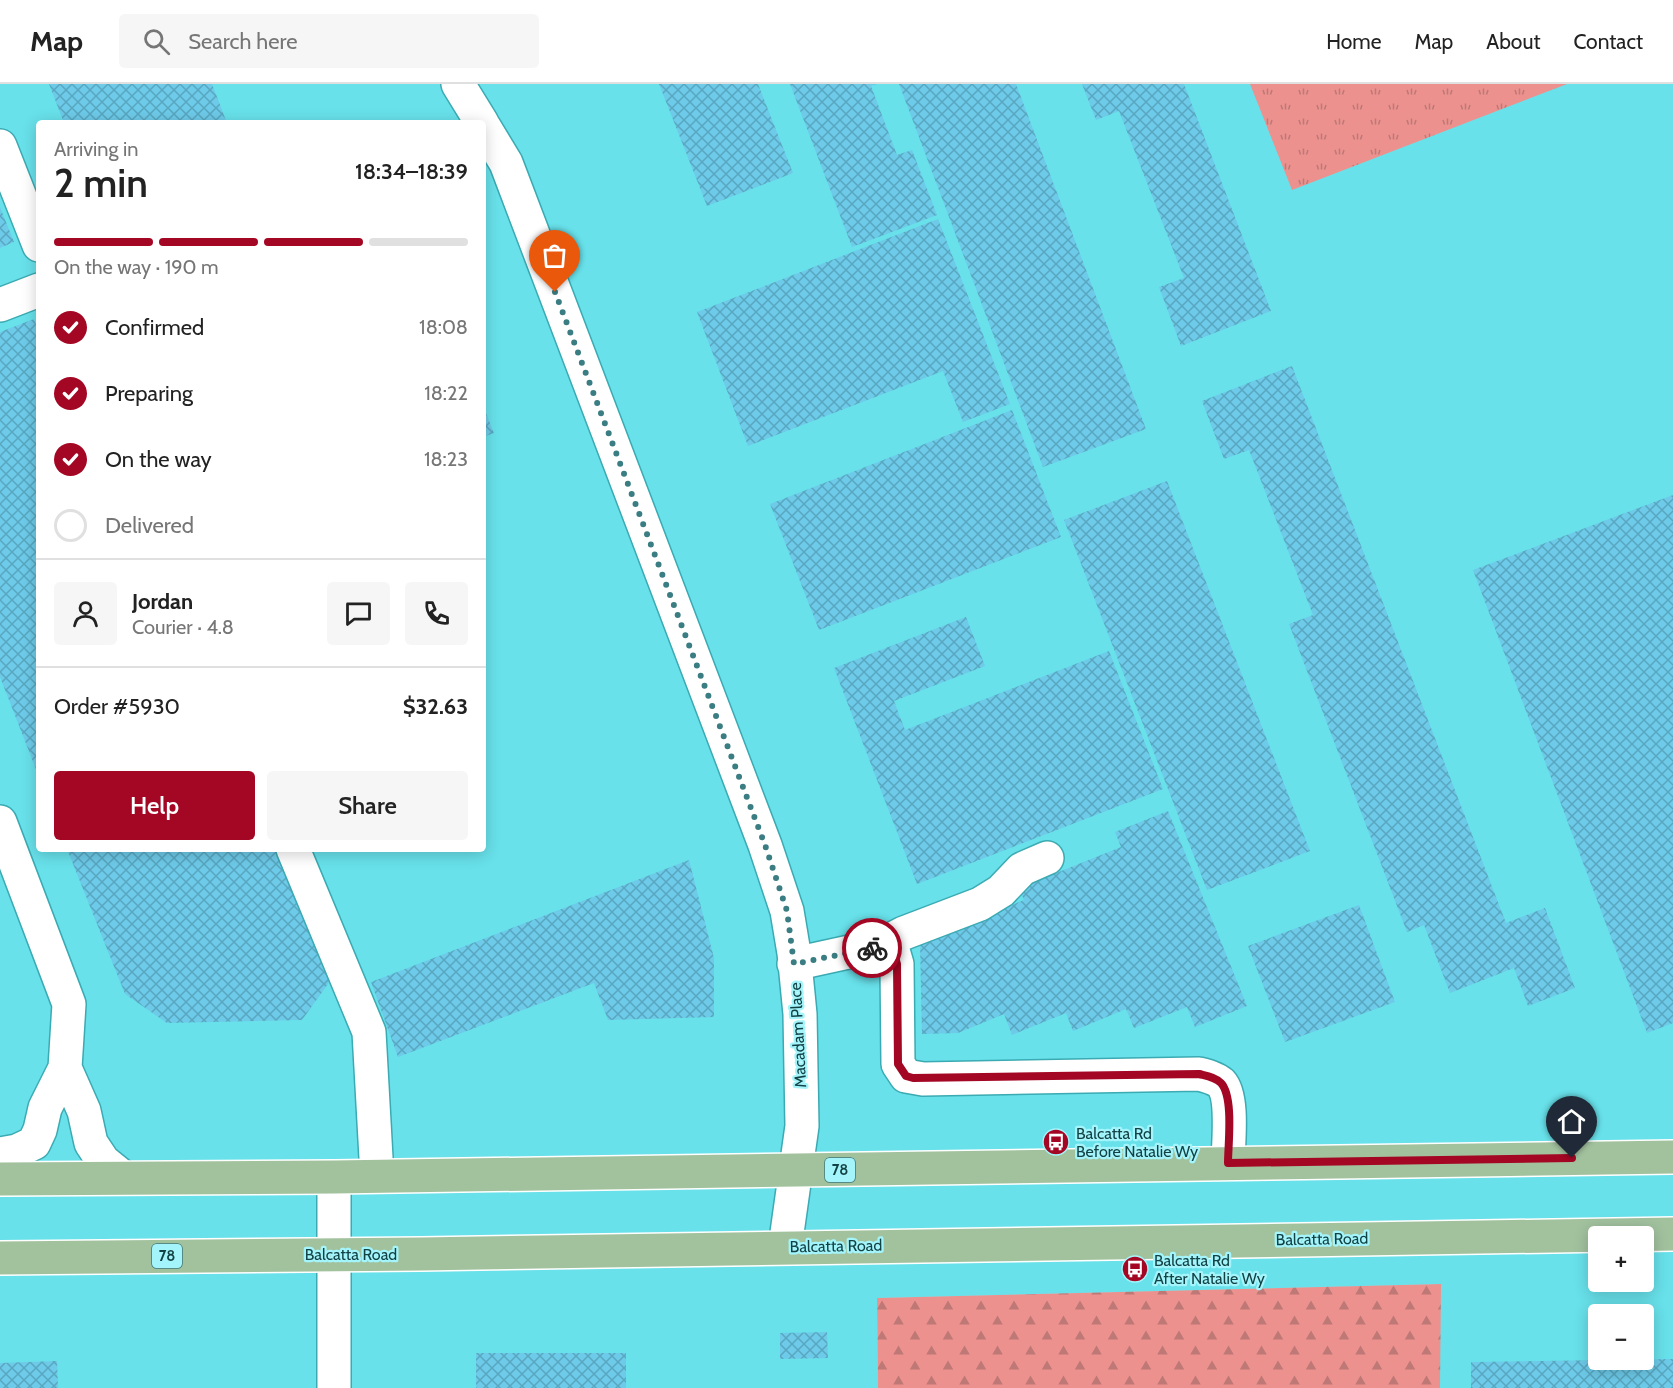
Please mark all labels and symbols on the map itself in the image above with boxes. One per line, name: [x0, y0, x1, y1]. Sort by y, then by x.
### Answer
pin: [529, 230, 580, 292]
courier: [842, 918, 902, 978]
street label: Macadam Place: [786, 982, 810, 1088]
pin: [1546, 1096, 1597, 1158]
place label: Balcatta Rd Before Natalie Wy: [1076, 1124, 1198, 1161]
bus stop icon: Balcatta Rd Before Natalie Wy: [1041, 1127, 1071, 1157]
road number: 78: [825, 1158, 855, 1182]
street label: Balcatta Road: [1276, 1229, 1368, 1249]
street label: Balcatta Road: [790, 1236, 882, 1256]
road number: 78: [152, 1244, 182, 1268]
street label: Balcatta Road: [305, 1245, 397, 1264]
place label: Balcatta Rd After Natalie Wy: [1154, 1251, 1265, 1288]
bus stop icon: Balcatta Rd After Natalie Wy: [1120, 1254, 1150, 1284]

